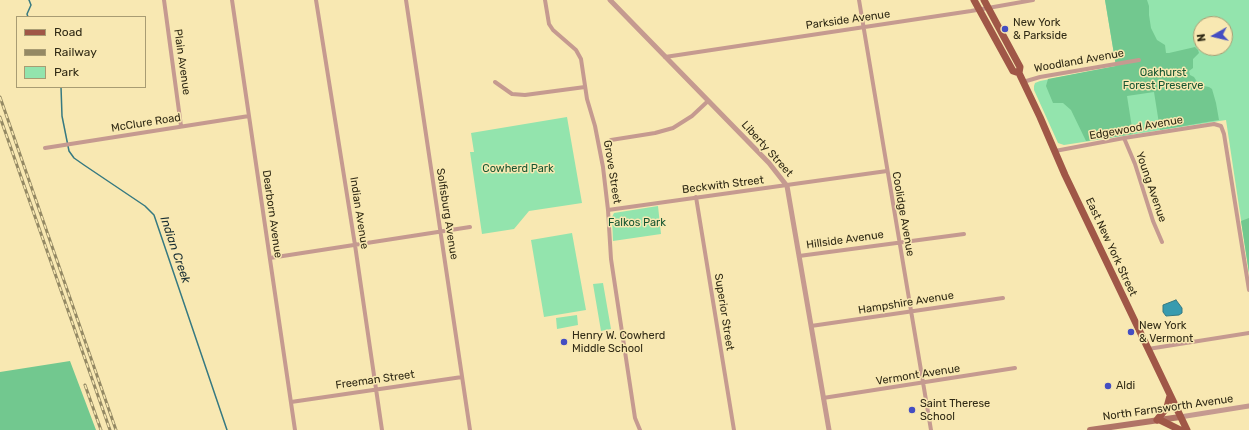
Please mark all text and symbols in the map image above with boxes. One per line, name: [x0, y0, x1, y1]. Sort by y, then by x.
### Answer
street label: Parkside Avenue: [805, 8, 891, 32]
legend: [16, 16, 146, 88]
place label: New York & Parkside: [1013, 16, 1067, 42]
north arrow: [1193, 16, 1233, 56]
marker: New York & Parkside: [1000, 24, 1010, 34]
text: Road: [54, 25, 82, 39]
street label: Plain Avenue: [171, 28, 193, 96]
text: N: [1195, 33, 1209, 42]
text: Railway: [54, 45, 97, 59]
street label: Woodland Avenue: [1033, 47, 1125, 75]
text: Park: [54, 65, 79, 79]
park label: Oakhurst Forest Preserve: [1123, 66, 1203, 92]
street label: McClure Road: [110, 111, 182, 135]
street label: Edgewood Avenue: [1088, 113, 1184, 143]
street label: Liberty Street: [738, 118, 796, 180]
street label: Grove Street: [600, 139, 624, 205]
street label: Young Avenue: [1133, 150, 1169, 224]
park label: Cowherd Park: [482, 162, 554, 176]
street label: Solfisburg Avenue: [433, 167, 461, 261]
street label: Dearborn Avenue: [259, 169, 285, 259]
street label: Coolidge Avenue: [889, 171, 917, 257]
street label: Beckwith Street: [681, 173, 765, 197]
street label: Indian Avenue: [347, 176, 371, 250]
street label: East New York Street: [1082, 196, 1140, 298]
water label: Indian Creek: [157, 215, 193, 285]
park label: Falkos Park: [608, 216, 666, 230]
street label: Hillside Avenue: [805, 228, 885, 252]
street label: Superior Street: [711, 272, 737, 352]
street label: Hampshire Avenue: [857, 289, 955, 317]
place label: New York & Vermont: [1139, 319, 1193, 345]
marker: New York & Vermont: [1126, 327, 1136, 337]
place label: Henry W. Cowherd Middle School: [572, 329, 665, 355]
marker: Henry W. Cowherd Middle School: [559, 337, 569, 347]
street label: Vermont Avenue: [875, 362, 961, 388]
street label: Freeman Street: [335, 368, 415, 392]
place label: Aldi: [1116, 379, 1135, 393]
marker: Aldi: [1103, 381, 1113, 391]
street label: North Farnsworth Avenue: [1102, 392, 1234, 424]
place label: Saint Therese School: [920, 397, 990, 423]
marker: Saint Therese School: [907, 405, 917, 415]

